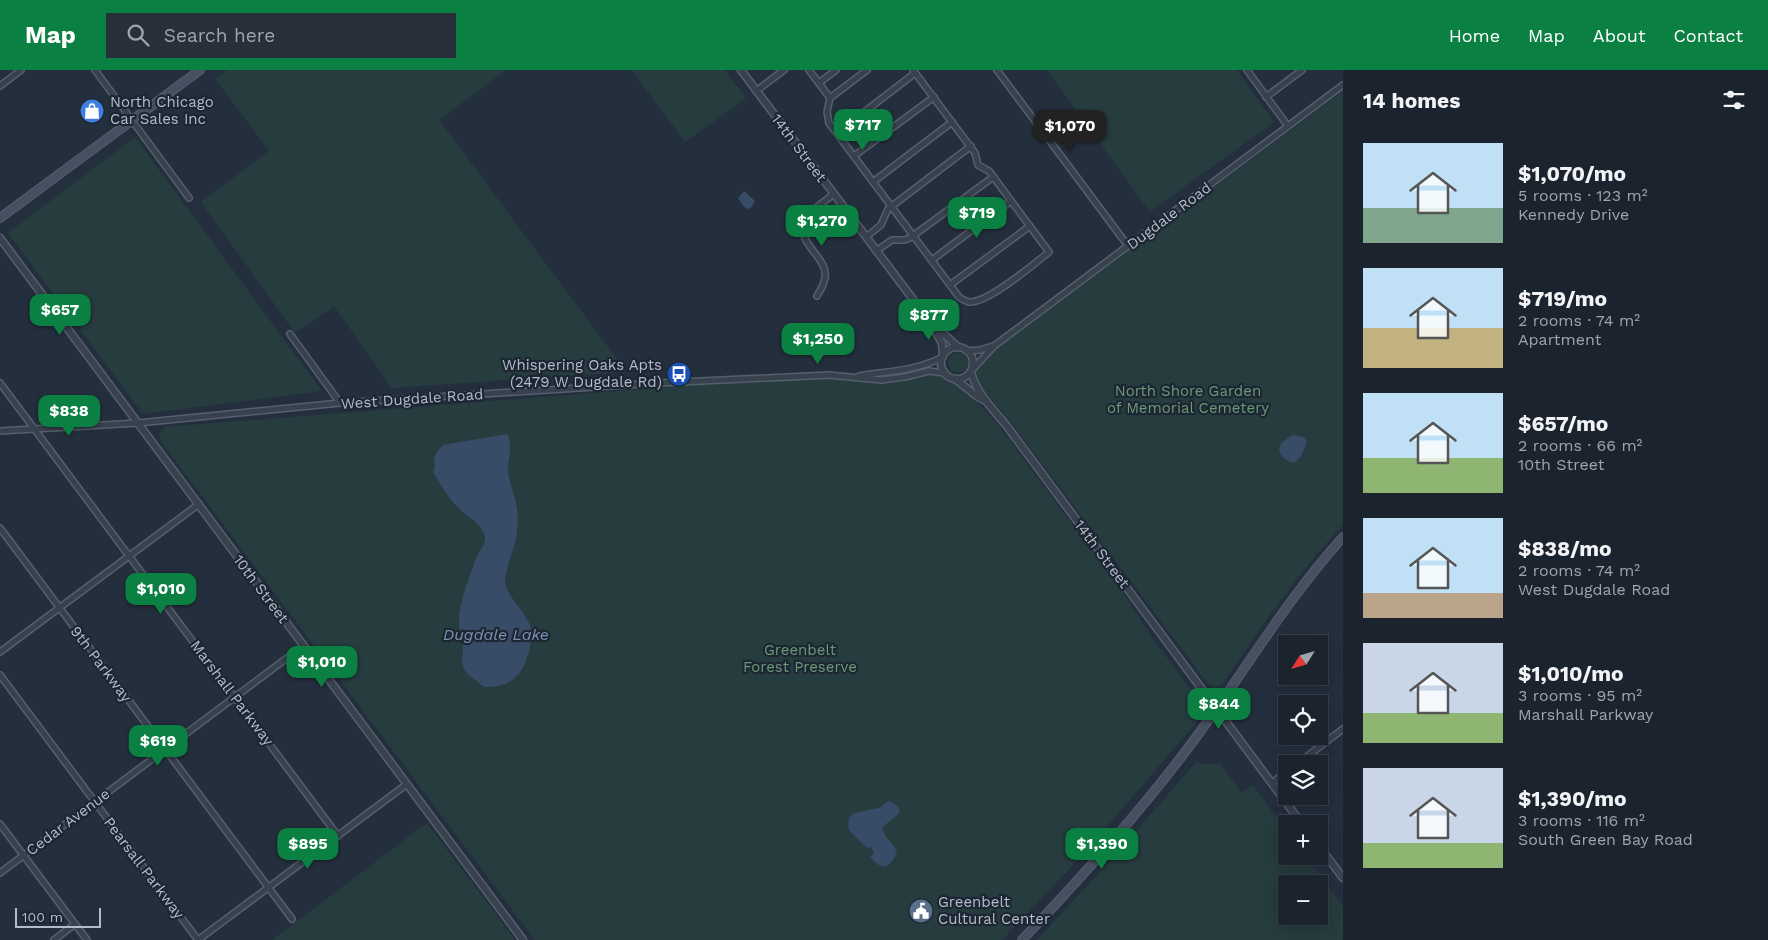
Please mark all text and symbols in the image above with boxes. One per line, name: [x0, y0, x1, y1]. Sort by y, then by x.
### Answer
search box: [106, 13, 456, 58]
text: Map: [25, 21, 76, 49]
icon: search: [124, 21, 152, 49]
text: Search here: [164, 24, 275, 47]
text: Home: [1449, 25, 1500, 46]
text: Map: [1528, 25, 1565, 46]
text: About: [1593, 25, 1645, 46]
text: Contact: [1673, 25, 1743, 46]
icon: filters: [1720, 86, 1748, 114]
text: 14 homes: [1363, 88, 1460, 113]
place label: North Chicago Car Sales Inc: [110, 93, 214, 128]
shop icon: North Chicago Car Sales Inc: [79, 98, 105, 124]
pin: $717: [833, 108, 893, 151]
pin: $1,070: [1029, 109, 1111, 152]
street label: 14th Street: [767, 110, 831, 186]
text: $717: [845, 115, 881, 134]
text: $1,070: [1044, 116, 1096, 135]
text: $1,070/mo: [1518, 161, 1626, 186]
icon: home: [1403, 163, 1463, 223]
street label: Dugdale Road: [1123, 178, 1215, 254]
text: 5 rooms · 123 m²: [1518, 186, 1648, 205]
pin: $719: [947, 196, 1007, 239]
text: $719: [959, 203, 995, 222]
pin: $1,270: [781, 204, 863, 247]
text: Kennedy Drive: [1518, 205, 1629, 224]
text: $1,270: [797, 211, 847, 230]
text: $719/mo: [1518, 286, 1607, 311]
icon: home: [1403, 288, 1463, 348]
pin: $657: [30, 294, 90, 336]
pin: $877: [899, 298, 959, 341]
text: $657: [41, 300, 79, 319]
text: $877: [909, 305, 949, 324]
text: 2 rooms · 74 m²: [1518, 311, 1640, 330]
pin: $1,250: [777, 322, 859, 365]
text: $1,250: [793, 329, 843, 348]
text: Apartment: [1518, 330, 1601, 349]
place label: Whispering Oaks Apts (2479 W Dugdale Rd): [502, 356, 662, 391]
bus stop icon: Whispering Oaks Apts (2479 W Dugdale Rd): [666, 361, 692, 387]
park label: North Shore Garden of Memorial Cemetery: [1107, 382, 1269, 417]
street label: West Dugdale Road: [340, 385, 484, 413]
pin: $838: [39, 394, 99, 437]
text: $838: [49, 401, 89, 420]
text: $657/mo: [1518, 411, 1608, 436]
icon: home: [1403, 413, 1463, 473]
text: 2 rooms · 66 m²: [1518, 436, 1642, 455]
text: 10th Street: [1518, 455, 1604, 474]
street label: 14th Street: [1070, 516, 1134, 592]
text: $838/mo: [1518, 536, 1612, 561]
icon: home: [1403, 538, 1463, 598]
street label: 10th Street: [229, 551, 293, 627]
text: 2 rooms · 74 m²: [1518, 561, 1640, 580]
pin: $1,010: [120, 572, 202, 615]
text: $1,010: [136, 579, 186, 598]
text: West Dugdale Road: [1518, 580, 1670, 599]
street label: 9th Parkway: [67, 622, 136, 706]
water label: Dugdale Lake: [443, 625, 549, 644]
north arrow: [1278, 635, 1328, 685]
map controls: [1278, 635, 1328, 925]
street label: Marshall Parkway: [187, 637, 278, 749]
park label: Greenbelt Forest Preserve: [743, 641, 857, 676]
pin: $1,010: [281, 646, 363, 688]
text: $1,010: [297, 652, 347, 671]
text: $1,010/mo: [1518, 661, 1623, 686]
icon: home: [1403, 663, 1463, 723]
text: 3 rooms · 95 m²: [1518, 686, 1642, 705]
pin: $844: [1189, 688, 1249, 730]
text: $844: [1199, 694, 1239, 713]
button: locate: [1278, 695, 1328, 745]
text: Marshall Parkway: [1518, 705, 1653, 724]
pin: $619: [128, 724, 188, 767]
text: $619: [140, 731, 176, 750]
button: layers: [1278, 755, 1328, 805]
street label: Cedar Avenue: [23, 785, 113, 859]
text: $1,390/mo: [1518, 786, 1626, 811]
icon: home: [1403, 788, 1463, 848]
text: 3 rooms · 116 m²: [1518, 811, 1645, 830]
street label: Pearsall Parkway: [100, 814, 188, 923]
button: +: [1278, 815, 1328, 865]
pin: $895: [278, 828, 338, 870]
pin: $1,390: [1061, 828, 1143, 870]
text: South Green Bay Road: [1518, 830, 1693, 849]
text: $895: [288, 834, 328, 853]
text: $1,390: [1076, 834, 1128, 853]
button: −: [1278, 875, 1328, 925]
place label: Greenbelt Cultural Center: [938, 893, 1050, 928]
public building icon: Greenbelt Cultural Center: [908, 898, 934, 924]
scale bar: [15, 905, 101, 928]
text: 100 m: [22, 909, 63, 925]

